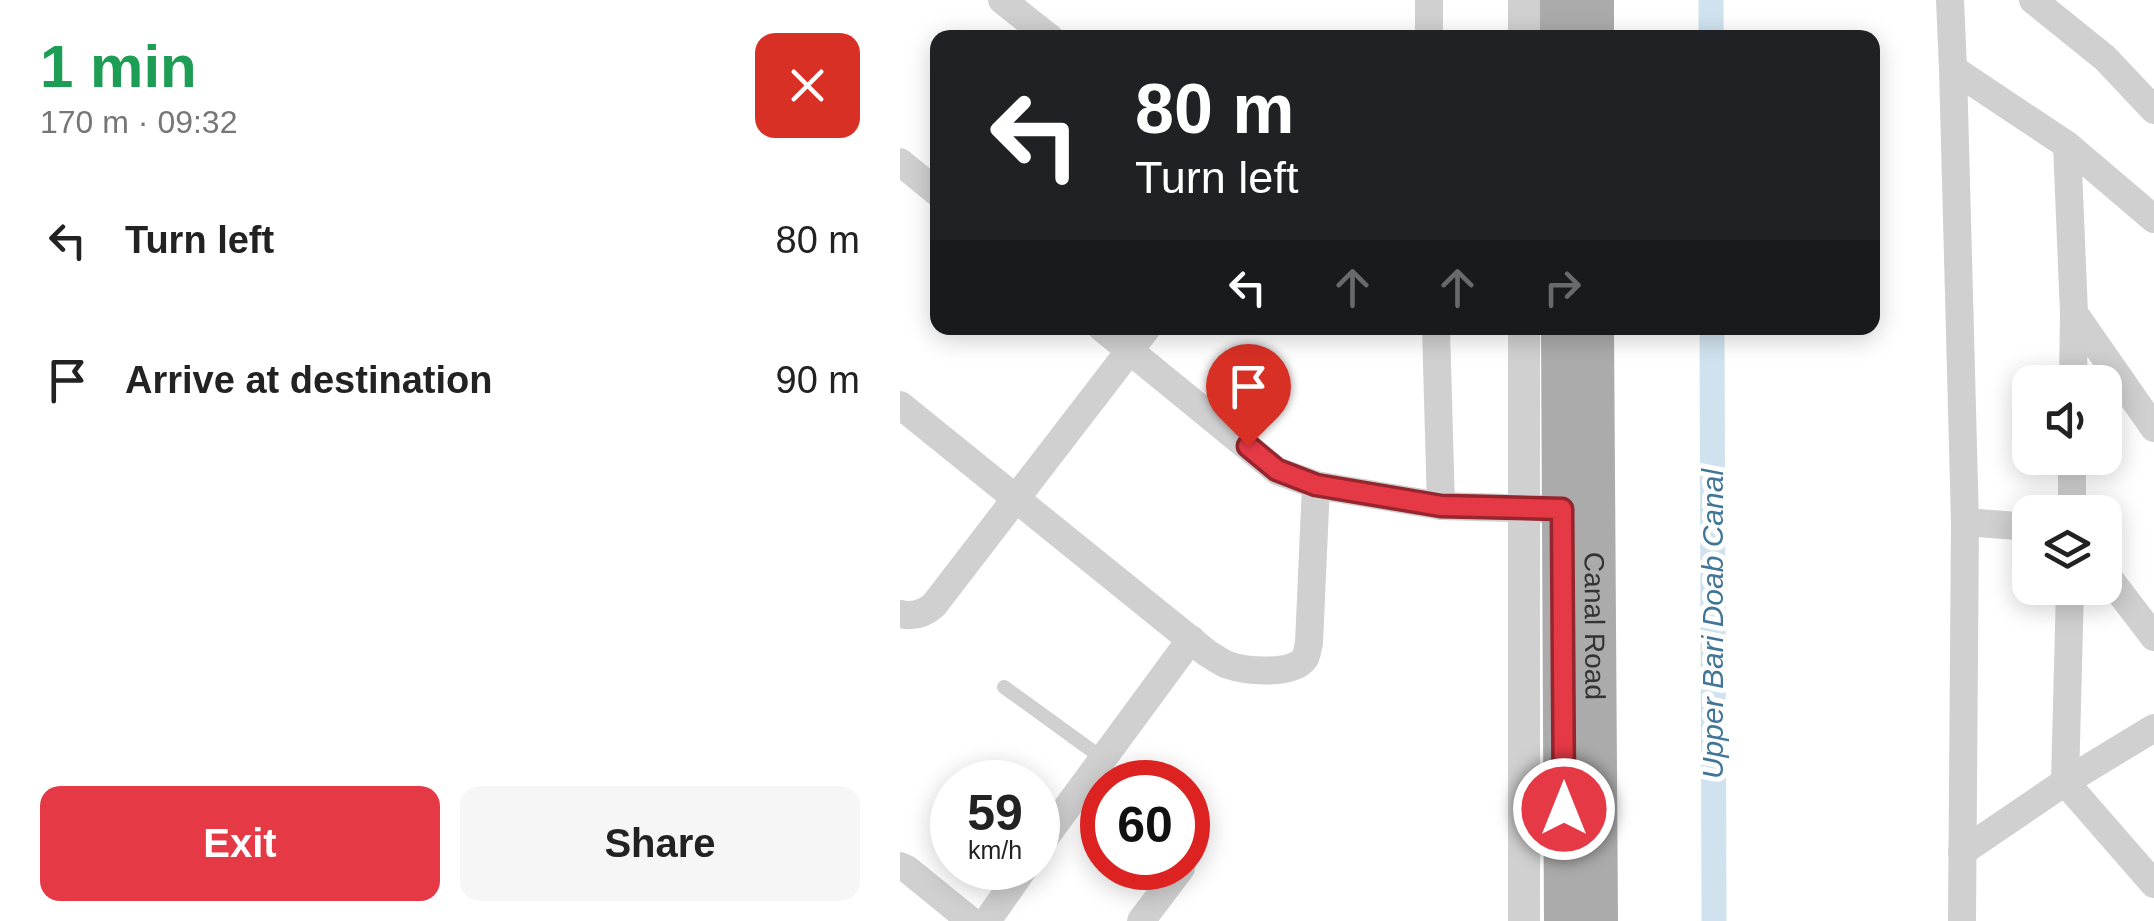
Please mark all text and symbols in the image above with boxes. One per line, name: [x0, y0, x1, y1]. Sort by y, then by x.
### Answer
text: 1 min: [40, 33, 197, 100]
button: close: [755, 33, 860, 138]
icon: left: [970, 70, 1100, 200]
text: 80 m: [1135, 70, 1295, 148]
text: 170 m · 09:32: [40, 104, 237, 140]
text: Turn left: [1135, 152, 1298, 203]
icon: left: [40, 213, 95, 268]
text: Turn left: [125, 219, 274, 261]
text: 80 m: [776, 219, 860, 261]
icon: left: [1220, 260, 1275, 315]
icon: ahead: [1325, 260, 1380, 315]
icon: ahead: [1430, 260, 1485, 315]
icon: right: [1535, 260, 1590, 315]
pin: [1206, 344, 1291, 447]
icon: arrive: [40, 353, 95, 408]
text: Arrive at destination: [125, 359, 492, 401]
text: 90 m: [776, 359, 860, 401]
icon: arrive: [1221, 359, 1276, 414]
map controls: [2012, 365, 2122, 605]
button: sound: [2012, 365, 2122, 475]
water label: Upper Bari Doab Canal: [1696, 468, 1729, 779]
button: layers: [2012, 495, 2122, 605]
street label: Canal Road: [1579, 552, 1611, 700]
position arrow: [1512, 757, 1616, 861]
speed limit sign: 60: [1080, 760, 1210, 890]
text: 59: [967, 785, 1023, 841]
button: Exit: [40, 786, 440, 901]
button: Share: [460, 786, 860, 901]
text: km/h: [968, 836, 1022, 864]

